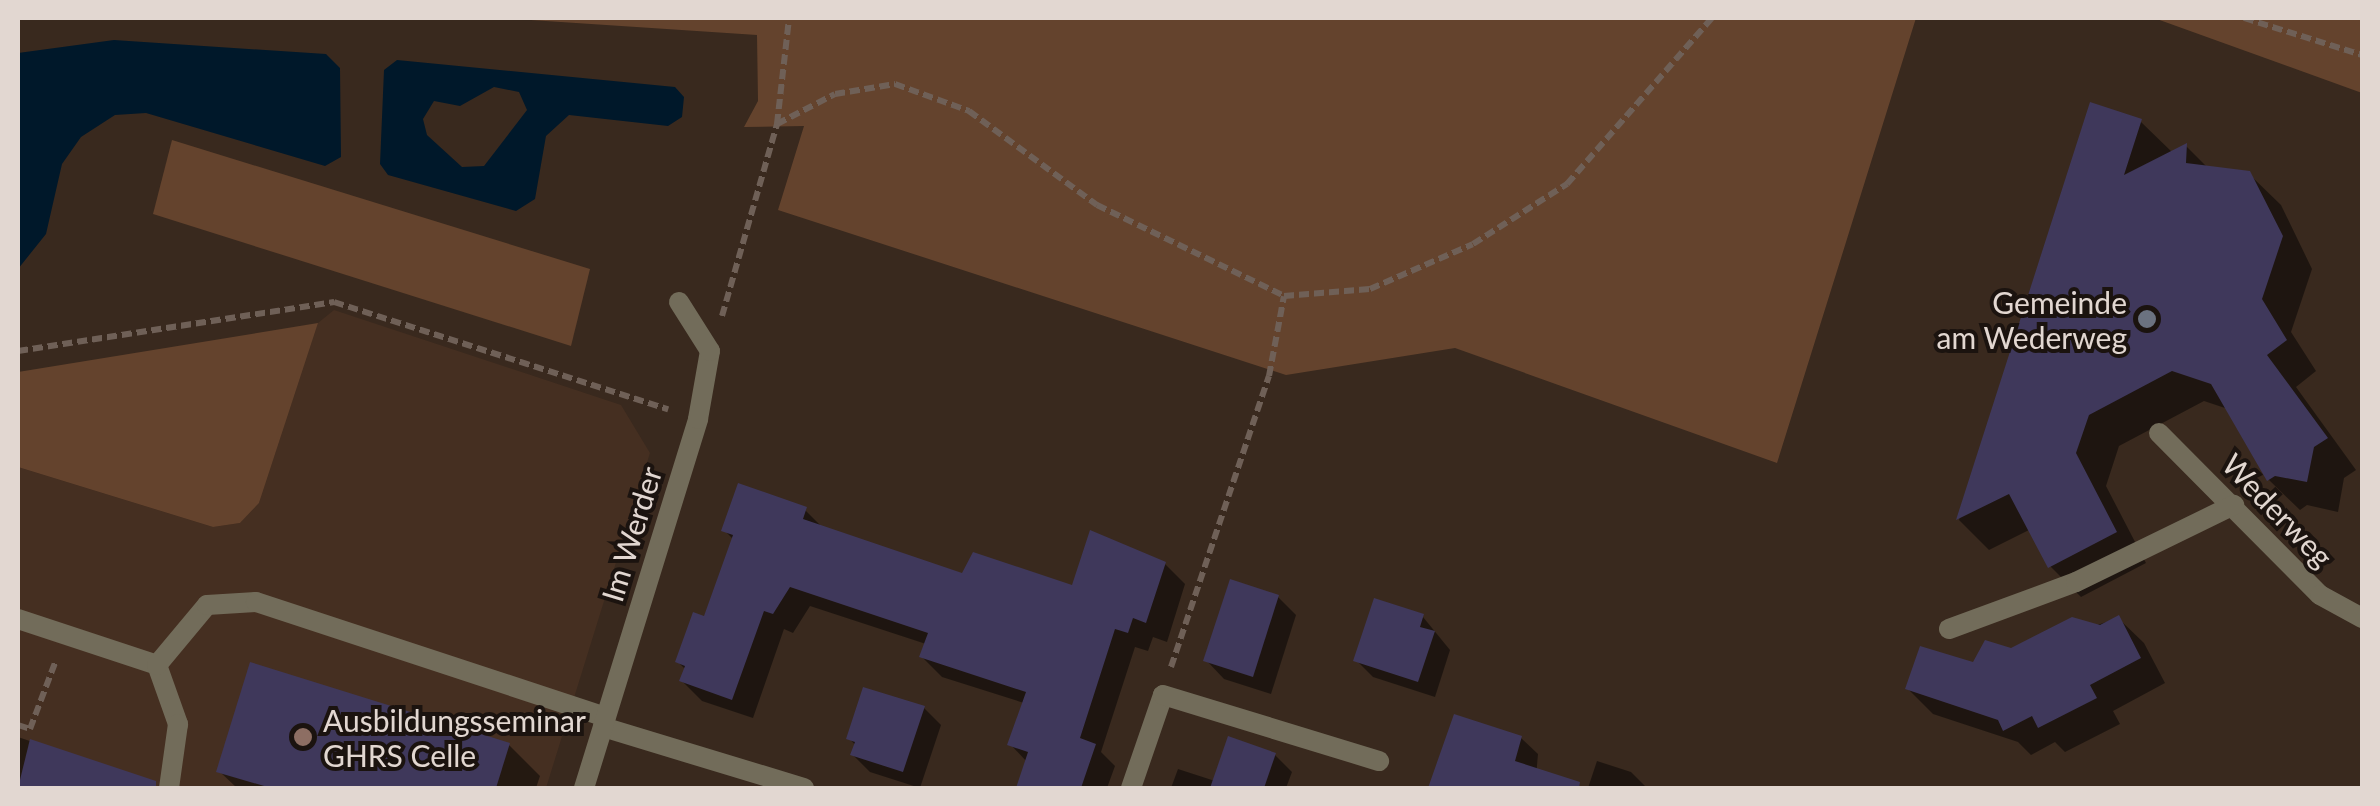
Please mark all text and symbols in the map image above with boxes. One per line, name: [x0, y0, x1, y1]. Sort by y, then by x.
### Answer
place label: Gemeinde am Wederweg: [1936, 284, 2127, 354]
marker: Gemeinde am Wederweg: [2136, 308, 2158, 330]
street label: Wederweg: [2215, 446, 2341, 574]
street label: Im Werder: [593, 462, 669, 606]
place label: Ausbildungsseminar GHRS Celle: [323, 702, 586, 772]
marker: Ausbildungsseminar GHRS Celle: [292, 726, 314, 748]

